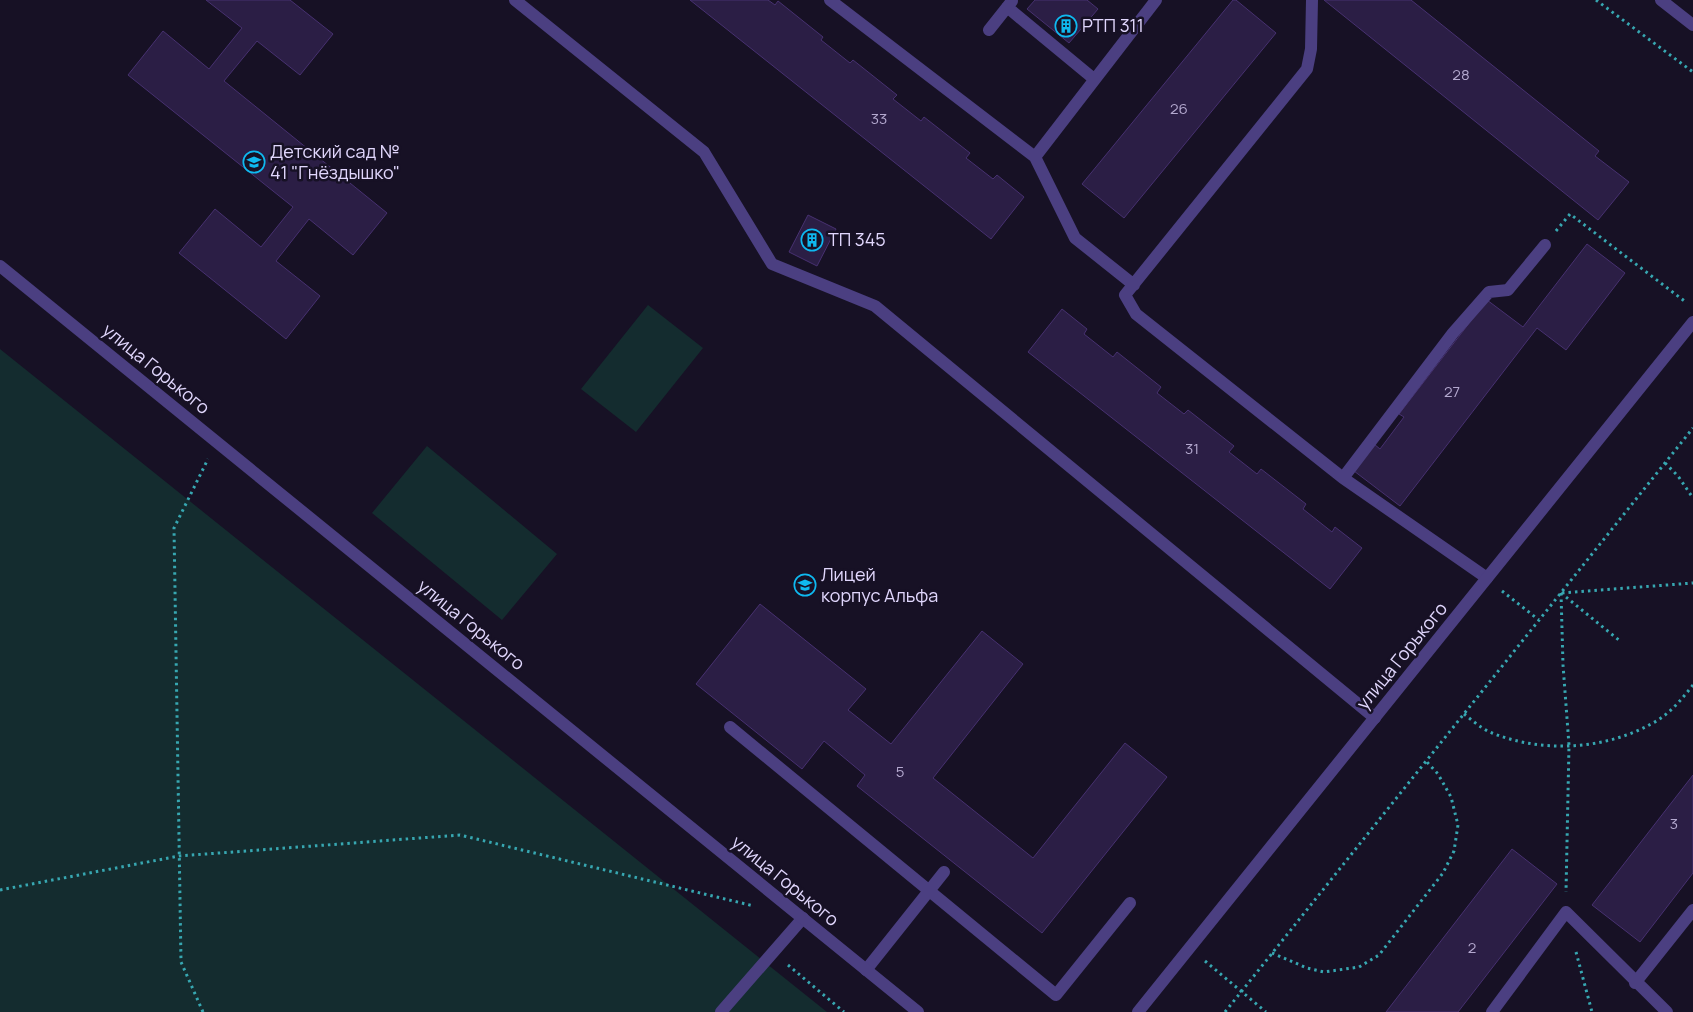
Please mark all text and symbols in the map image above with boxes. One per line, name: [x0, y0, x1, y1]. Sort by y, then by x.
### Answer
place label: РТП 311: [1082, 13, 1144, 37]
building icon: РТП 311: [1054, 14, 1078, 38]
house number: 28: [1452, 64, 1470, 85]
house number: 26: [1170, 98, 1188, 119]
house number: 33: [871, 108, 887, 129]
place label: Детский сад № 41 "Гнёздышко": [270, 139, 400, 184]
school or university icon: Детский сад № 41 "Гнёздышко": [242, 150, 266, 174]
place label: ТП 345: [828, 227, 886, 251]
building icon: ТП 345: [800, 228, 824, 252]
street label: улица Горького: [98, 317, 215, 419]
house number: 27: [1444, 381, 1460, 402]
house number: 31: [1185, 438, 1199, 459]
place label: Лицей корпус Альфа: [821, 562, 938, 607]
street label: улица Горького: [413, 573, 530, 675]
school or university icon: Лицей корпус Альфа: [793, 573, 817, 597]
street label: улица Горького: [1350, 597, 1452, 714]
house number: 5: [896, 761, 904, 782]
house number: 3: [1670, 813, 1678, 834]
street label: улица Горького: [727, 829, 844, 931]
house number: 2: [1468, 937, 1476, 958]

